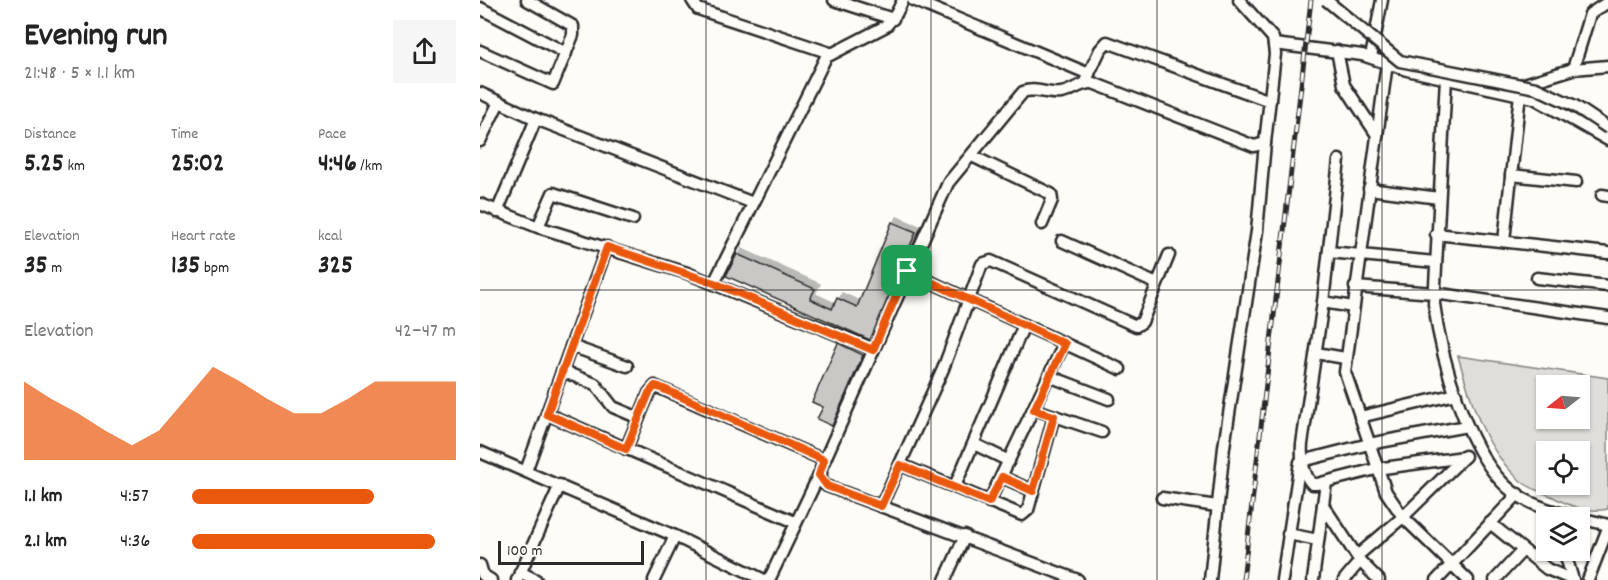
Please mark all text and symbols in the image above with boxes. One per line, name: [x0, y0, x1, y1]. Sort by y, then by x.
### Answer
text: Evening run: [24, 14, 168, 61]
button: share: [393, 20, 456, 83]
text: 21:48 · 5 × 1.1 km: [24, 60, 135, 88]
text: Distance: [24, 123, 76, 146]
text: Time: [171, 123, 198, 146]
text: Pace: [318, 123, 346, 146]
text: 5.25: [24, 146, 64, 183]
text: 25:02: [171, 146, 224, 183]
text: 4:46: [318, 146, 357, 183]
text: km: [64, 155, 85, 178]
text: /km: [357, 155, 382, 178]
text: Elevation: [24, 225, 80, 248]
text: Heart rate: [171, 225, 236, 248]
text: kcal: [318, 225, 342, 248]
pin: [881, 245, 932, 296]
text: 35: [24, 248, 48, 285]
text: 135: [171, 248, 200, 285]
text: 325: [318, 248, 353, 285]
icon: arrive: [890, 254, 923, 287]
text: m: [48, 257, 62, 280]
text: bpm: [200, 257, 229, 280]
text: Elevation: [24, 318, 94, 346]
text: 42–47 m: [395, 318, 456, 346]
north arrow: [1536, 375, 1590, 429]
map controls: [1536, 375, 1590, 561]
button: locate: [1536, 441, 1590, 495]
text: 1.1 km: [24, 483, 63, 511]
text: 4:57: [120, 483, 149, 511]
button: layers: [1536, 507, 1590, 561]
text: 2.1 km: [24, 528, 67, 556]
text: 4:36: [120, 528, 150, 556]
scale bar: [498, 538, 644, 566]
text: 100 m: [507, 540, 543, 563]

